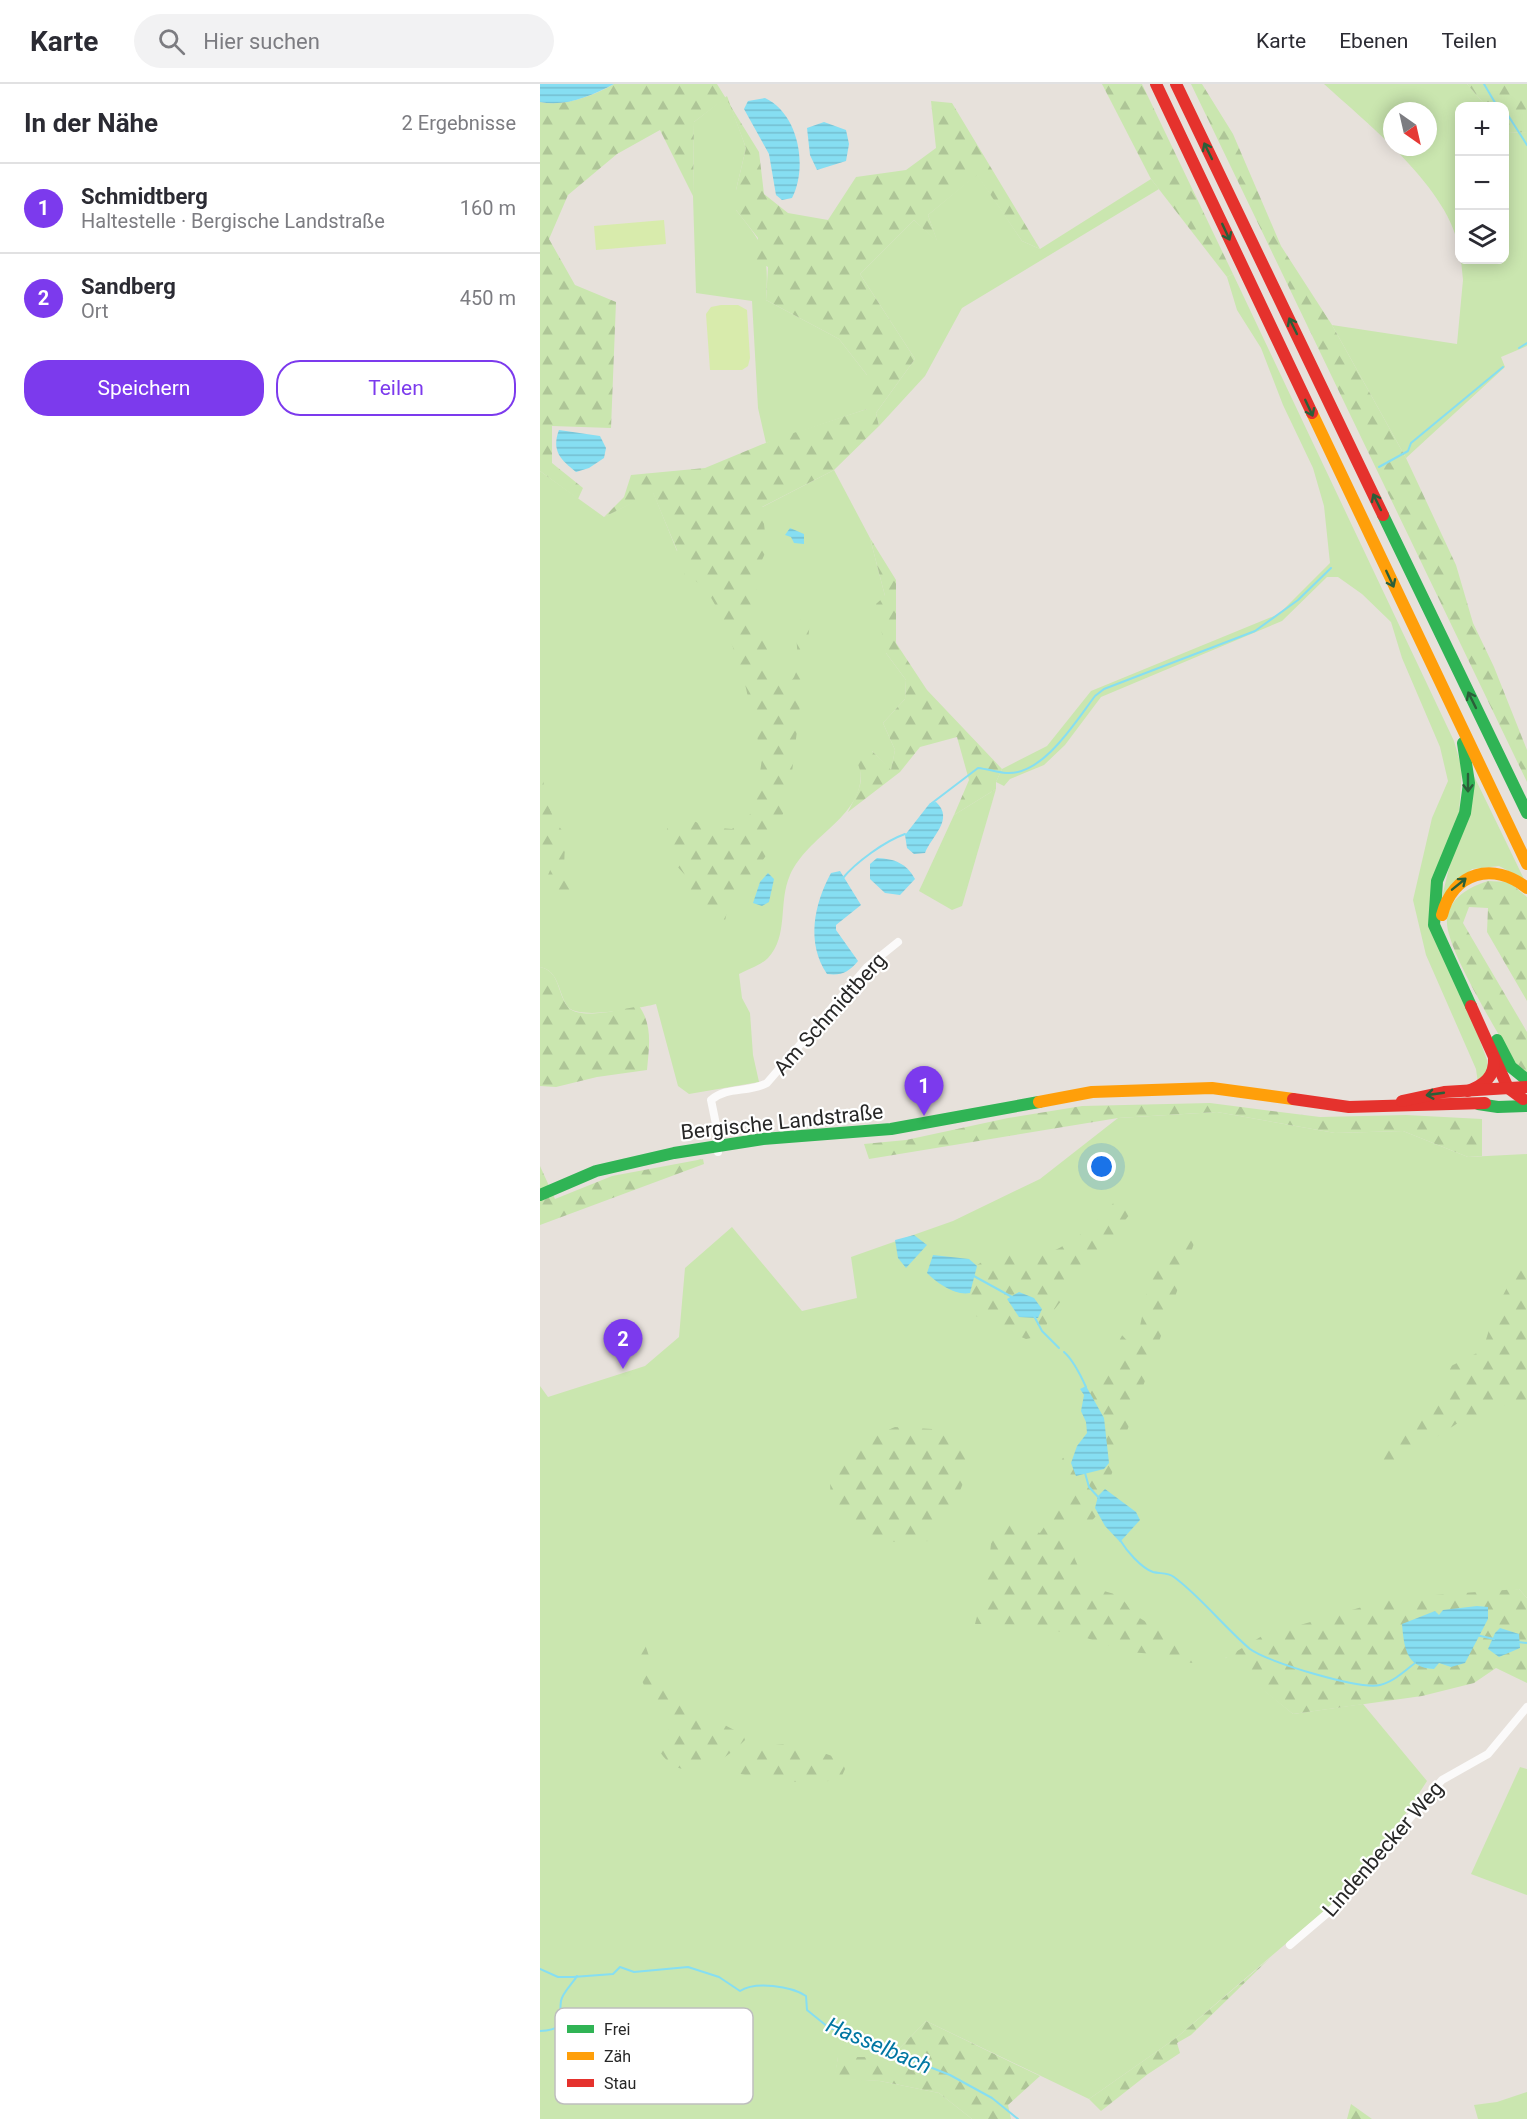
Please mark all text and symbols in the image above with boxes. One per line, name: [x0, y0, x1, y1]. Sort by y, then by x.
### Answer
search box: [134, 14, 554, 68]
text: Karte: [30, 25, 98, 58]
icon: search: [155, 25, 188, 58]
text: Hier suchen: [203, 29, 320, 54]
text: Karte: [1256, 29, 1306, 53]
text: Ebenen: [1339, 29, 1408, 53]
text: Teilen: [1441, 29, 1497, 53]
north arrow: [1383, 102, 1437, 156]
map controls: [1455, 102, 1509, 264]
button: +: [1455, 102, 1509, 156]
text: In der Nähe: [24, 108, 158, 138]
text: 2 Ergebnisse: [402, 111, 516, 135]
one-way arrow: [1202, 142, 1214, 160]
button: −: [1455, 156, 1509, 210]
text: Schmidtberg: [81, 184, 208, 209]
text: 1: [38, 196, 49, 220]
text: 160 m: [460, 196, 516, 220]
text: Haltestelle · Bergische Landstraße: [81, 209, 385, 233]
button: layers: [1455, 210, 1509, 264]
one-way arrow: [1220, 222, 1232, 240]
text: Sandberg: [81, 274, 176, 299]
text: 2: [38, 286, 49, 310]
text: 450 m: [460, 286, 516, 310]
text: Ort: [81, 299, 109, 323]
one-way arrow: [1286, 318, 1298, 336]
button: Speichern: [24, 360, 264, 416]
button: Teilen: [276, 360, 516, 416]
one-way arrow: [1304, 398, 1316, 416]
one-way arrow: [1371, 494, 1383, 512]
one-way arrow: [1385, 570, 1397, 588]
one-way arrow: [1466, 691, 1477, 709]
one-way arrow: [1462, 773, 1474, 793]
one-way arrow: [1451, 878, 1467, 891]
street label: Am Schmidtberg: [769, 948, 891, 1080]
pin: 1: [904, 1066, 944, 1116]
one-way arrow: [1425, 1088, 1445, 1099]
street label: Bergische Landstraße: [680, 1099, 884, 1145]
your location: [1087, 1152, 1116, 1181]
pin: 2: [604, 1320, 643, 1369]
street label: Lindenbecker Weg: [1318, 1776, 1448, 1922]
legend: [555, 2008, 753, 2104]
water label: Hasselbach: [822, 2012, 935, 2079]
text: Frei: [604, 2020, 630, 2039]
text: Zäh: [604, 2047, 631, 2066]
text: Stau: [604, 2074, 636, 2093]

